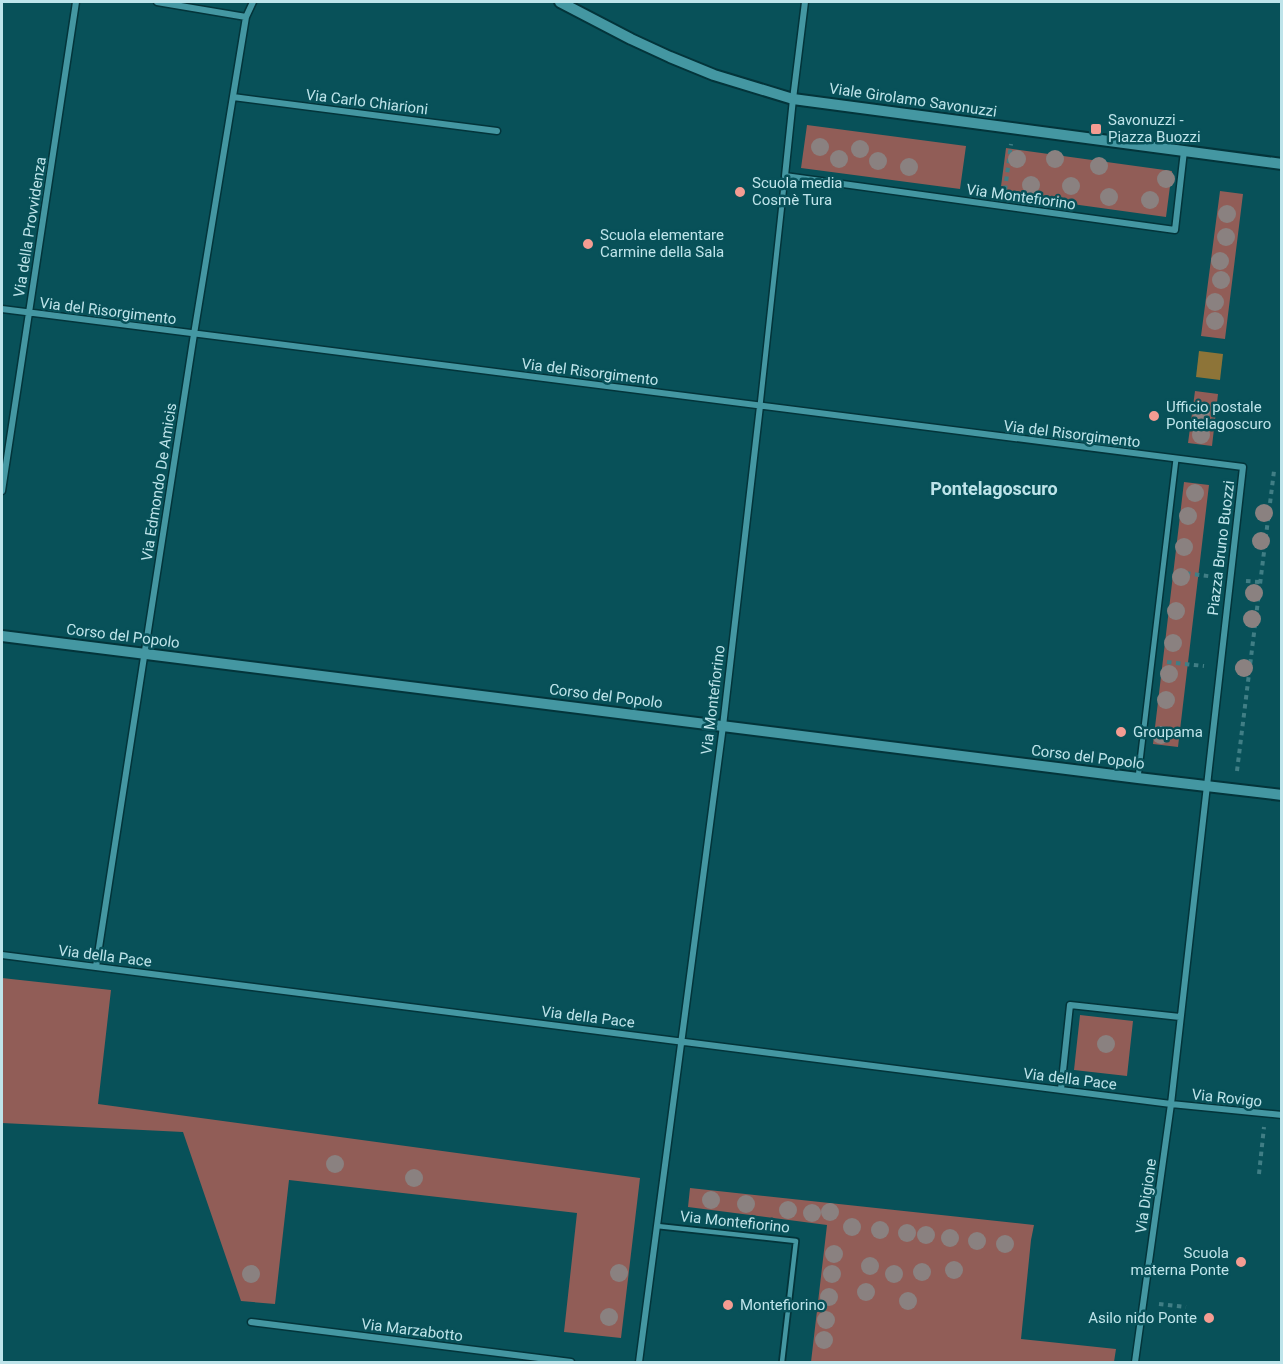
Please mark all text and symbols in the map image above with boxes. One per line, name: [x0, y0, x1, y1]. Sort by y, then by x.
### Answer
street label: Viale Girolamo Savonuzzi: [828, 79, 998, 121]
street label: Via Carlo Chiarioni: [305, 86, 429, 118]
place label: Savonuzzi - Piazza Buozzi: [1108, 111, 1201, 146]
marker: Savonuzzi - Piazza Buozzi: [1089, 122, 1103, 136]
street label: Via della Provvidenza: [10, 155, 50, 299]
place label: Scuola media Cosmè Tura: [752, 174, 842, 209]
street label: Via Montefiorino: [965, 180, 1077, 214]
marker: Scuola media Cosmè Tura: [733, 185, 747, 199]
place label: Scuola elementare Carmine della Sala: [600, 226, 724, 261]
marker: Scuola elementare Carmine della Sala: [581, 237, 595, 251]
street label: Via del Risorgimento: [39, 294, 177, 328]
street label: Via del Risorgimento: [521, 355, 659, 389]
place label: Ufficio postale Pontelagoscuro: [1166, 398, 1271, 433]
street label: Via Edmondo De Amicis: [138, 402, 180, 562]
marker: Ufficio postale Pontelagoscuro: [1147, 409, 1161, 423]
street label: Via del Risorgimento: [1003, 417, 1141, 451]
district label: Pontelagoscuro: [930, 478, 1058, 499]
street label: Piazza Bruno Buozzi: [1204, 479, 1238, 617]
street label: Corso del Popolo: [65, 620, 181, 652]
street label: Via Montefiorino: [697, 644, 729, 756]
street label: Corso del Popolo: [548, 680, 664, 712]
place label: Groupama: [1133, 723, 1203, 741]
marker: Groupama: [1114, 725, 1128, 739]
street label: Corso del Popolo: [1030, 741, 1146, 773]
street label: Via della Pace: [57, 941, 153, 971]
street label: Via della Pace: [540, 1002, 636, 1032]
street label: Via della Pace: [1022, 1064, 1118, 1094]
street label: Via Rovigo: [1191, 1085, 1263, 1111]
street label: Via Digione: [1132, 1157, 1160, 1235]
street label: Via Montefiorino: [679, 1207, 791, 1237]
place label: Scuola materna Ponte: [1131, 1244, 1229, 1279]
marker: Scuola materna Ponte: [1234, 1255, 1248, 1269]
place label: Montefiorino: [740, 1296, 825, 1314]
marker: Montefiorino: [721, 1298, 735, 1312]
place label: Asilo nido Ponte: [1088, 1309, 1197, 1327]
marker: Asilo nido Ponte: [1202, 1311, 1216, 1325]
street label: Via Marzabotto: [360, 1315, 464, 1345]

